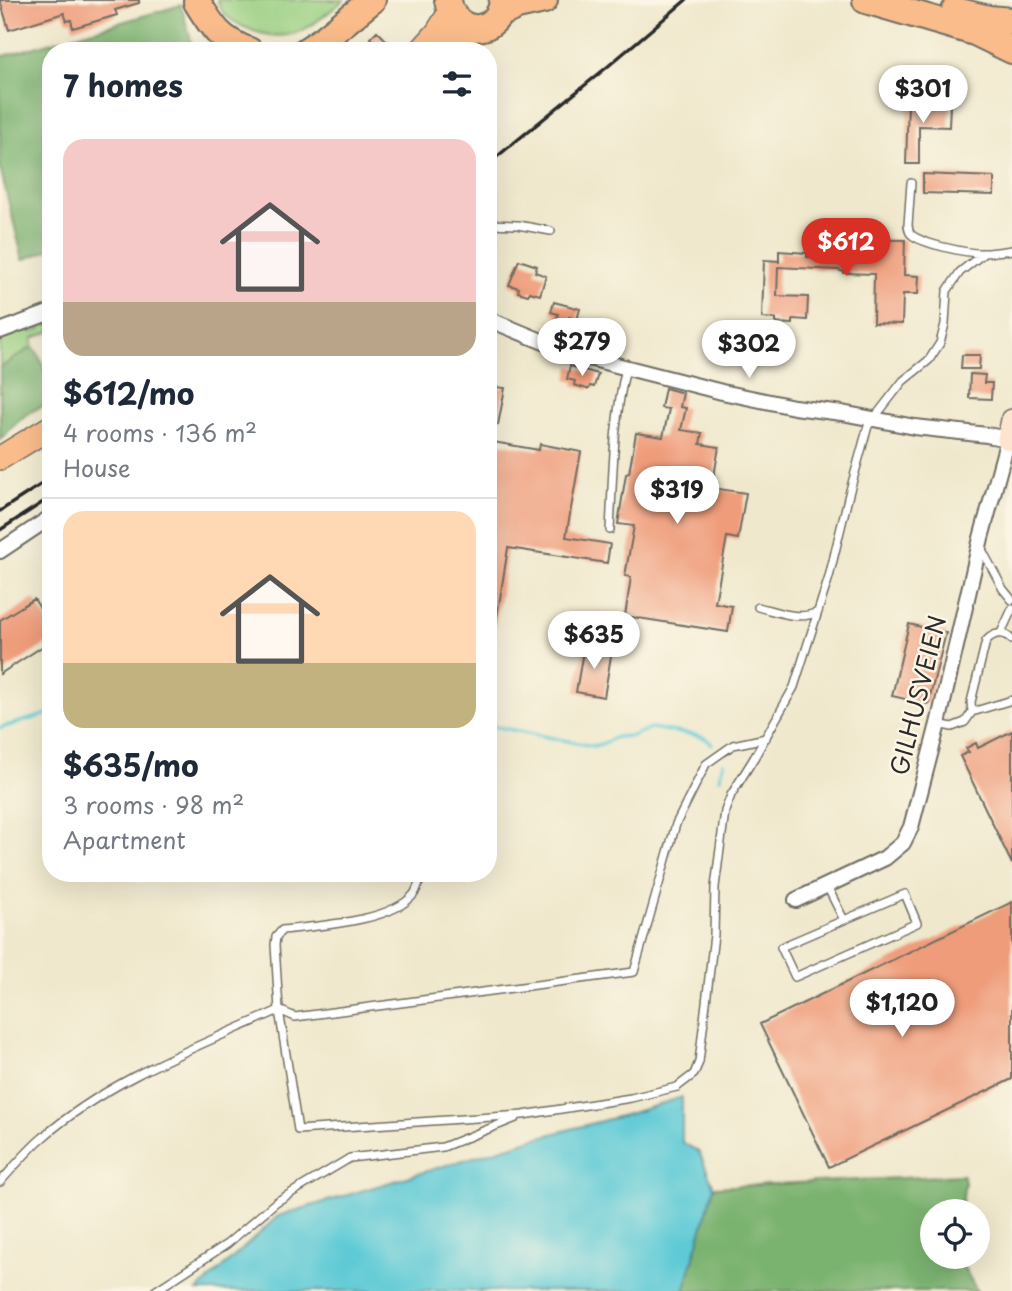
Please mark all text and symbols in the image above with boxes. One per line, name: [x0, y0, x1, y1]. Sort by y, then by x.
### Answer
text: 7 homes: [63, 62, 183, 107]
icon: filters: [438, 65, 476, 103]
pin: $301: [882, 66, 964, 125]
text: $301: [895, 70, 951, 105]
icon: home: [207, 184, 333, 310]
pin: $612: [805, 218, 887, 278]
text: $612: [817, 223, 875, 258]
pin: $279: [541, 318, 623, 378]
pin: $302: [708, 320, 790, 380]
text: $279: [553, 323, 611, 358]
text: $302: [718, 325, 780, 360]
text: $612/mo: [63, 370, 194, 415]
text: 4 rooms · 136 m²: [63, 415, 257, 450]
text: House: [63, 450, 130, 485]
pin: $319: [636, 466, 718, 526]
text: $319: [650, 471, 704, 506]
icon: home: [207, 556, 333, 682]
street label: GILHUSVEIEN: [880, 611, 954, 779]
pin: $635: [553, 612, 635, 671]
text: $635: [564, 616, 624, 651]
text: $635/mo: [63, 742, 199, 787]
text: 3 rooms · 98 m²: [63, 787, 244, 822]
text: Apartment: [63, 822, 186, 857]
pin: $1,120: [845, 979, 959, 1039]
text: $1,120: [866, 984, 938, 1019]
map controls: [920, 1199, 990, 1269]
button: locate: [920, 1199, 990, 1269]

